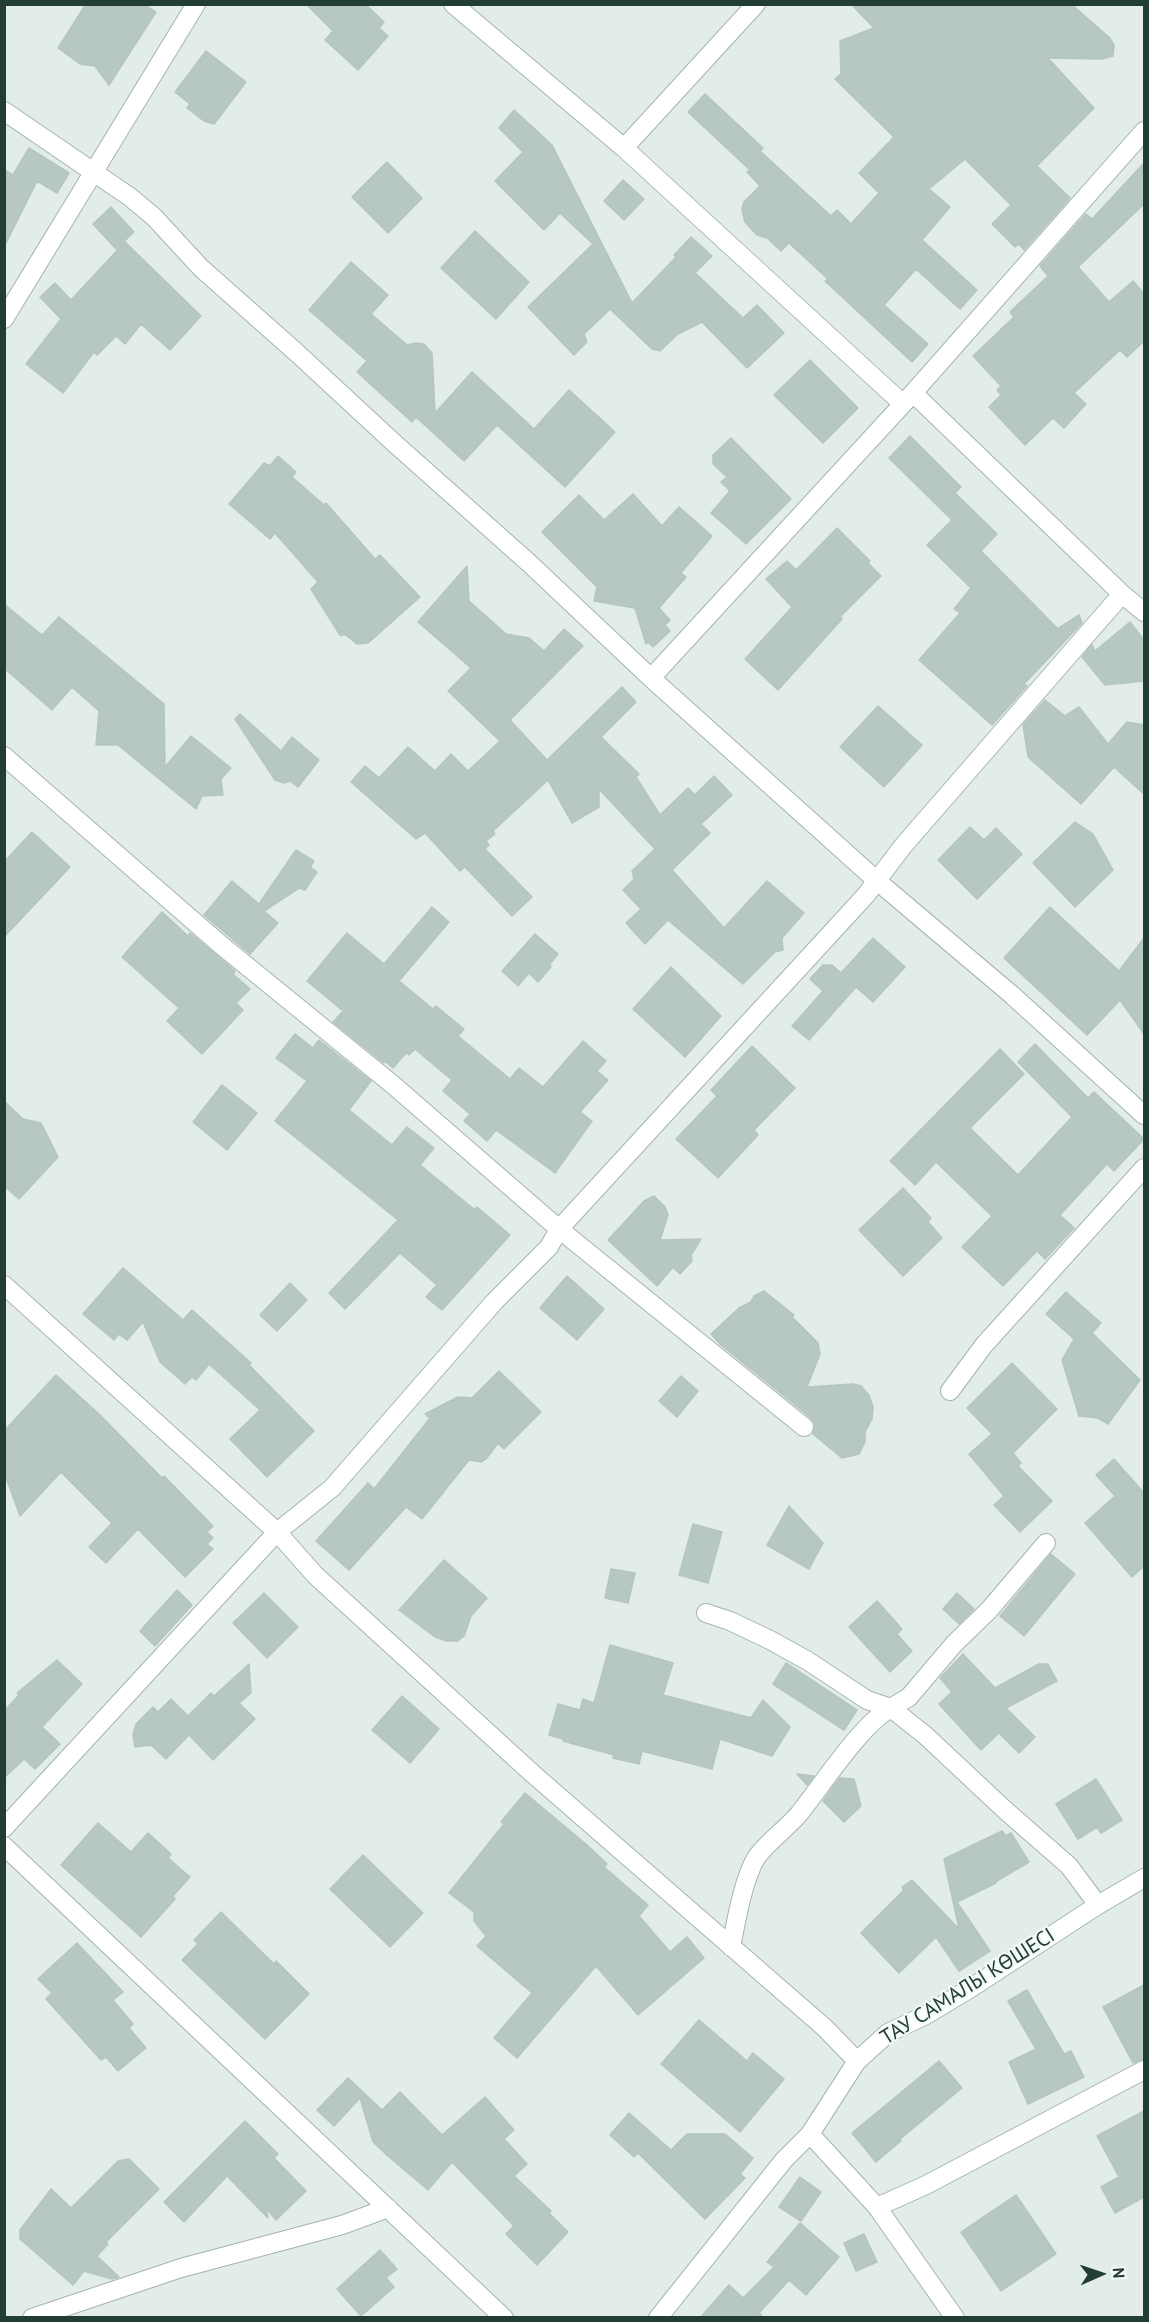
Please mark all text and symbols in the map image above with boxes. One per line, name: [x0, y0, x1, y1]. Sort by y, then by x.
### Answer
street label: ТАУ САМАЛЫ КӨШЕСІ: [876, 1923, 1060, 2051]
north arrow: [1071, 2244, 1131, 2304]
text: N: [1109, 2267, 1129, 2279]

